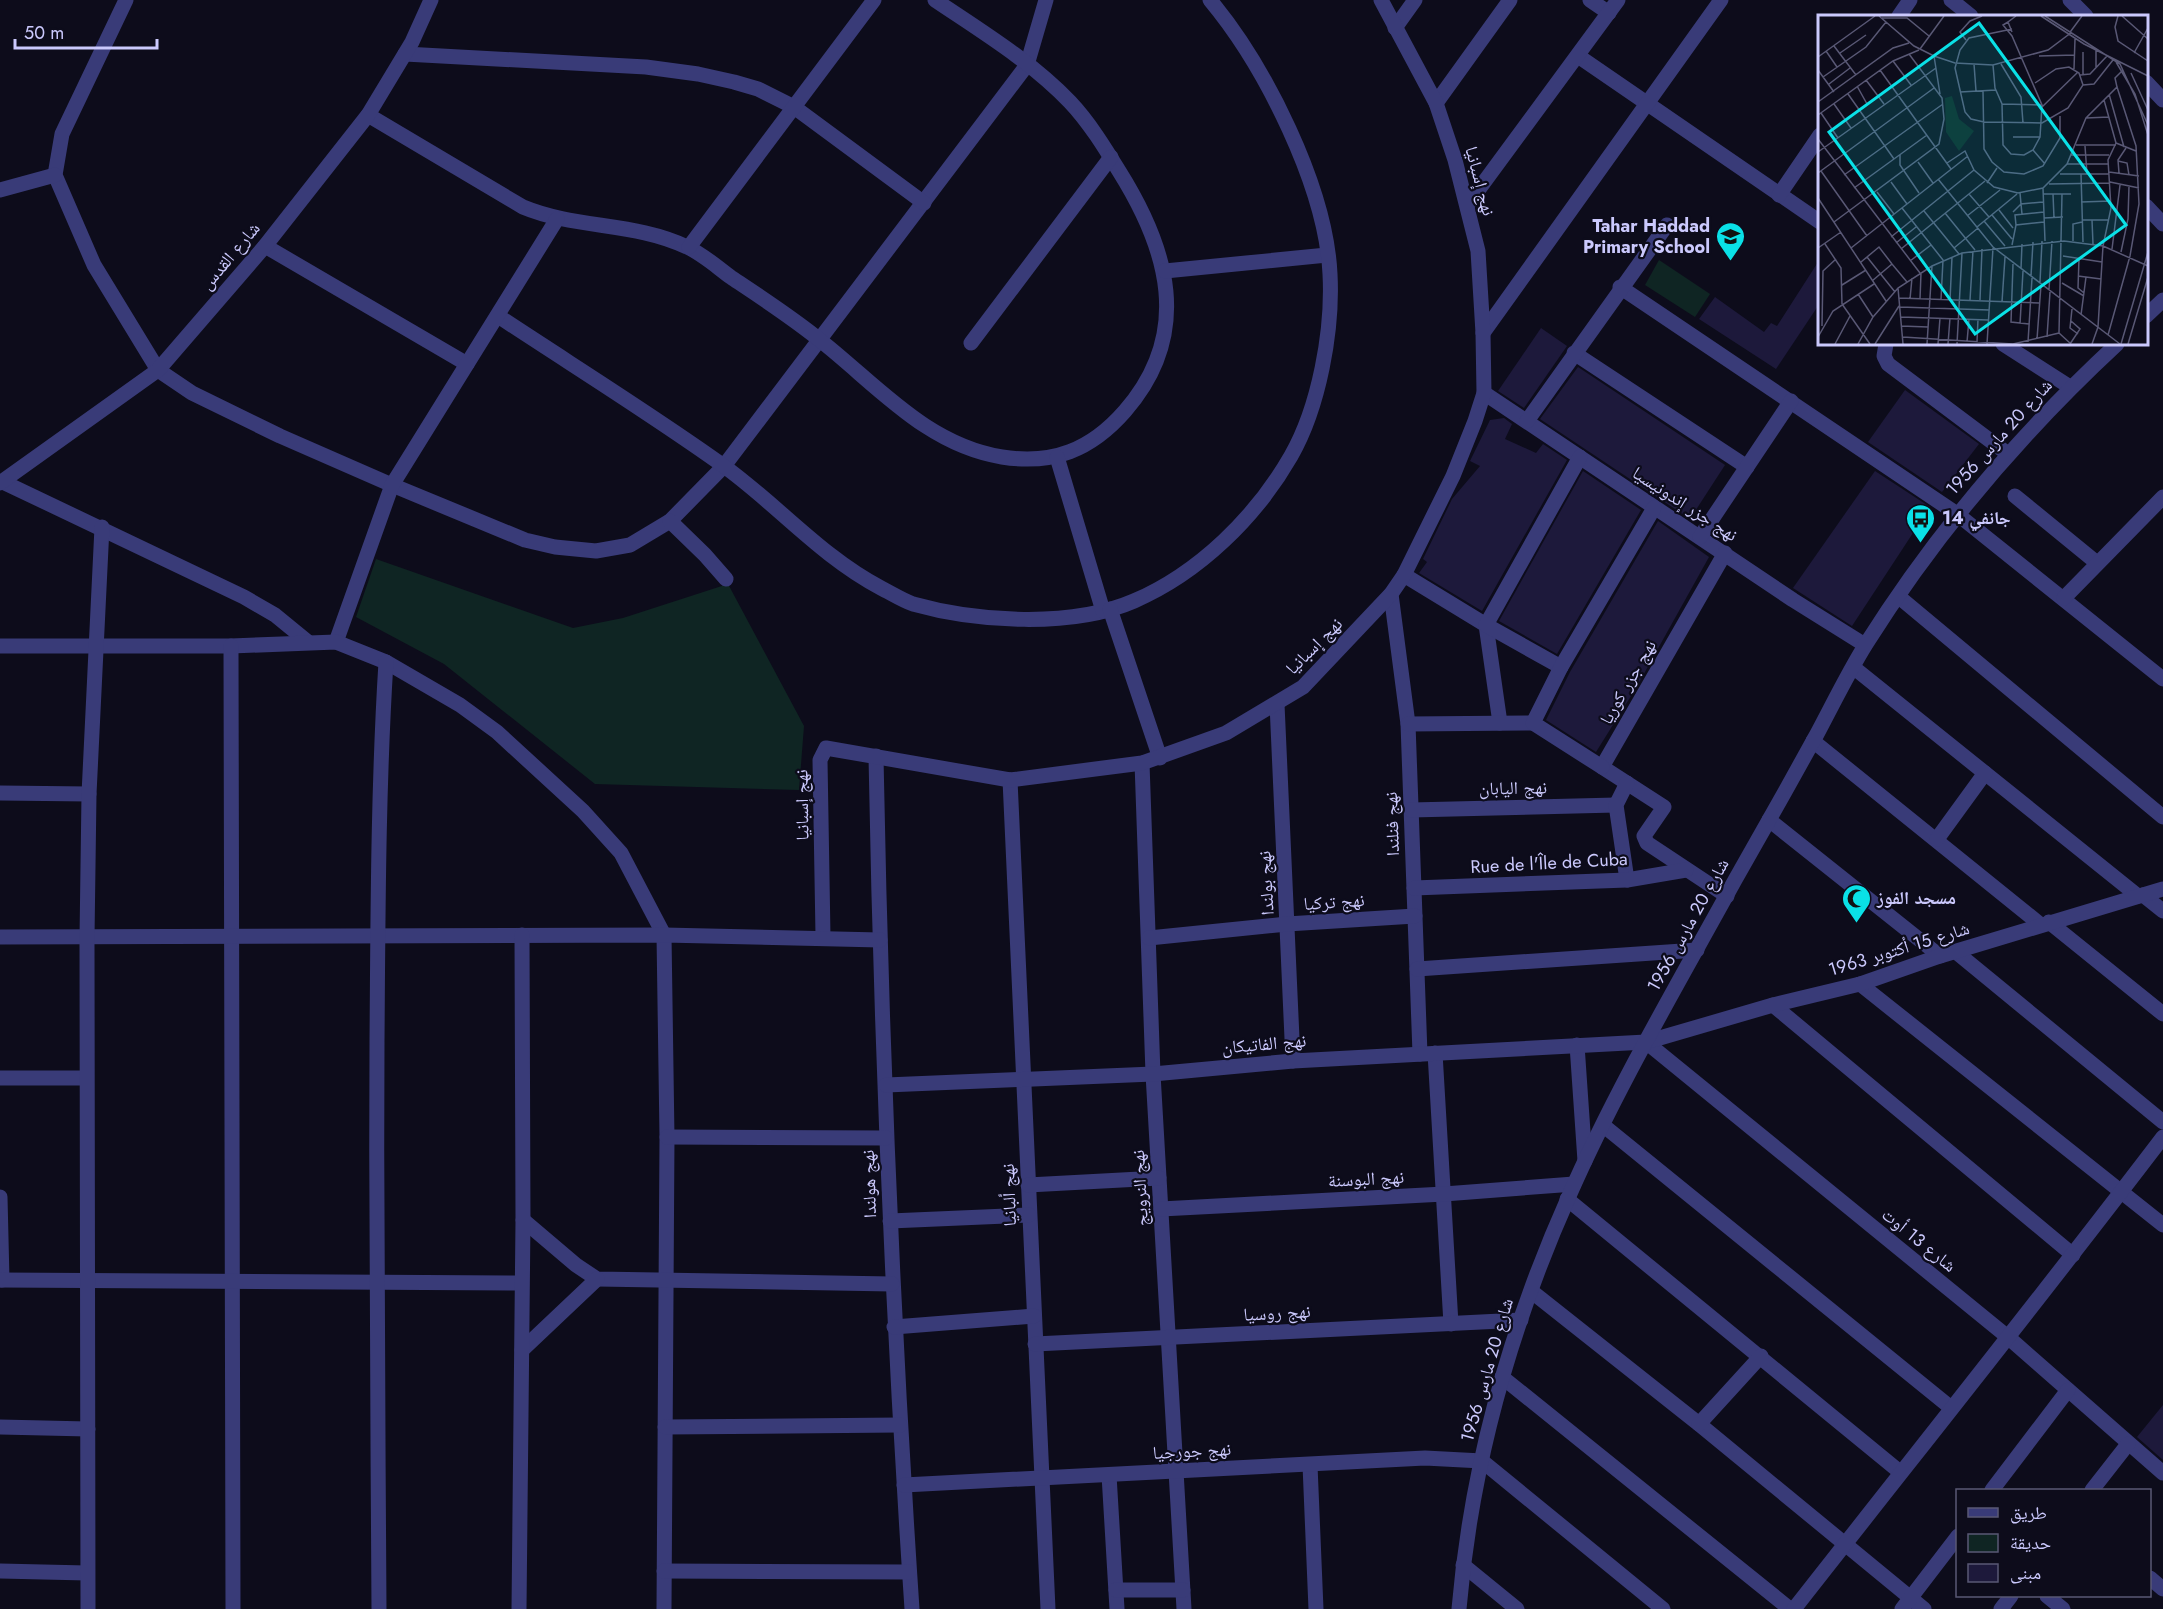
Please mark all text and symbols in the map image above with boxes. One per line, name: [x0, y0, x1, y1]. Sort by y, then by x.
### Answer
scale bar: [15, 12, 158, 50]
inset map: [1818, 15, 2148, 345]
text: 50 m: [24, 20, 64, 46]
street label: نهج إسبانيا: [1458, 143, 1502, 219]
place label: Tahar Haddad Primary School: [1583, 213, 1710, 260]
street label: شارع القدس: [194, 216, 266, 296]
school or university icon: Tahar Haddad Primary School: [1715, 220, 1747, 262]
street label: شارع 20 مارس 1956: [1940, 373, 2058, 501]
street label: نهج جزر إندونيسيا: [1627, 460, 1743, 548]
bus stop icon: 14 جانفي: [1905, 502, 1937, 544]
place label: 14 جانفي: [1942, 505, 2011, 532]
street label: نهج إسبانيا: [1280, 612, 1348, 680]
street label: نهج جزر كوريا: [1593, 635, 1663, 729]
street label: نهج إسبانيا: [788, 769, 816, 841]
street label: نهج اليابان: [1479, 774, 1547, 802]
street label: نهج فنلندا: [1378, 791, 1406, 857]
street label: Rue de l'Île de Cuba: [1470, 846, 1628, 880]
street label: نهج بولندا: [1251, 850, 1281, 916]
street label: شارع 20 مارس 1956: [1641, 854, 1735, 996]
mosque icon: مسجد الفوز: [1840, 882, 1872, 924]
place label: مسجد الفوز: [1876, 885, 1956, 911]
street label: نهج تركيا: [1303, 887, 1365, 917]
street label: شارع 15 أكتوبر 1963: [1825, 915, 1973, 983]
street label: نهج الفاتيكان: [1221, 1027, 1307, 1061]
street label: نهج هولندا: [855, 1149, 883, 1219]
street label: نهج النرويج: [1125, 1149, 1155, 1227]
street label: نهج ألبانيا: [995, 1163, 1023, 1227]
street label: نهج البوسنة: [1327, 1164, 1405, 1194]
street label: شارع 13 أوت: [1876, 1202, 1962, 1278]
street label: شارع 20 مارس 1956: [1454, 1295, 1520, 1445]
street label: نهج روسيا: [1243, 1298, 1311, 1328]
street label: نهج جورجيا: [1152, 1436, 1232, 1466]
legend: [1956, 1489, 2151, 1597]
text: طريق: [2010, 1500, 2047, 1526]
text: حديقة: [2010, 1530, 2051, 1556]
text: مبنى: [2010, 1560, 2041, 1586]

